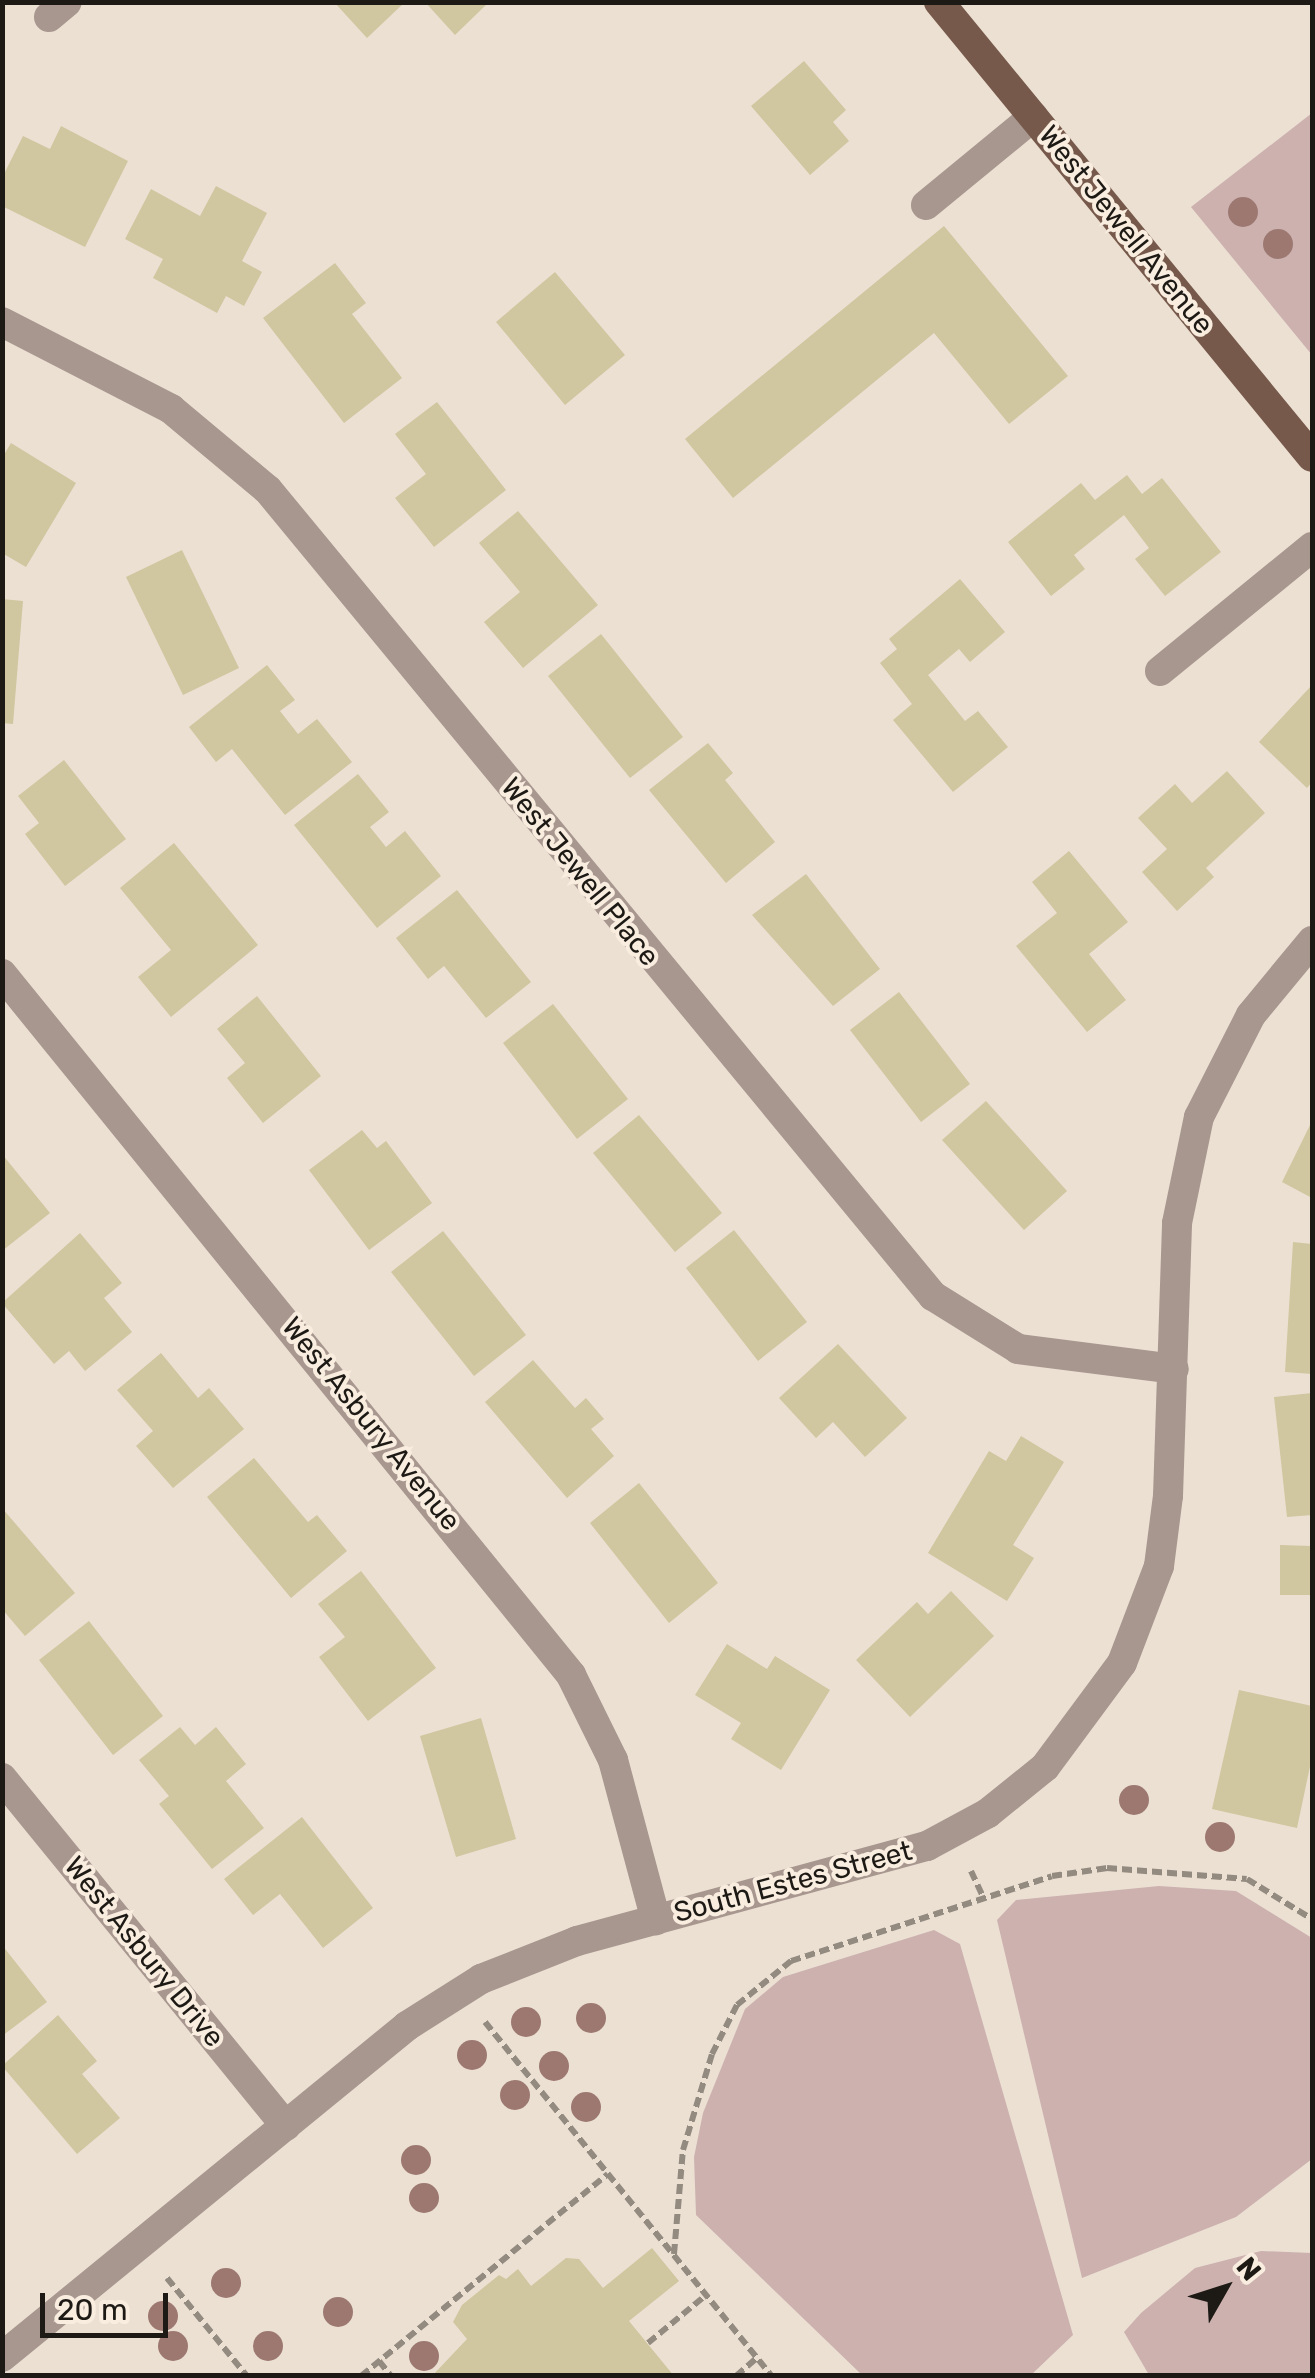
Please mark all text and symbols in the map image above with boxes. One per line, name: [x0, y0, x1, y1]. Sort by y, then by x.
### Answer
street label: West Jewell Avenue: [1031, 119, 1221, 341]
street label: West Jewell Place: [494, 771, 666, 973]
street label: West Asbury Avenue: [274, 1310, 468, 1538]
street label: South Estes Street: [670, 1834, 916, 1930]
street label: West Asbury Drive: [57, 1850, 231, 2054]
north arrow: [1175, 2238, 1275, 2338]
text: N: [1230, 2251, 1268, 2287]
scale bar: [45, 2273, 172, 2335]
text: 20 m: [57, 2292, 128, 2328]

